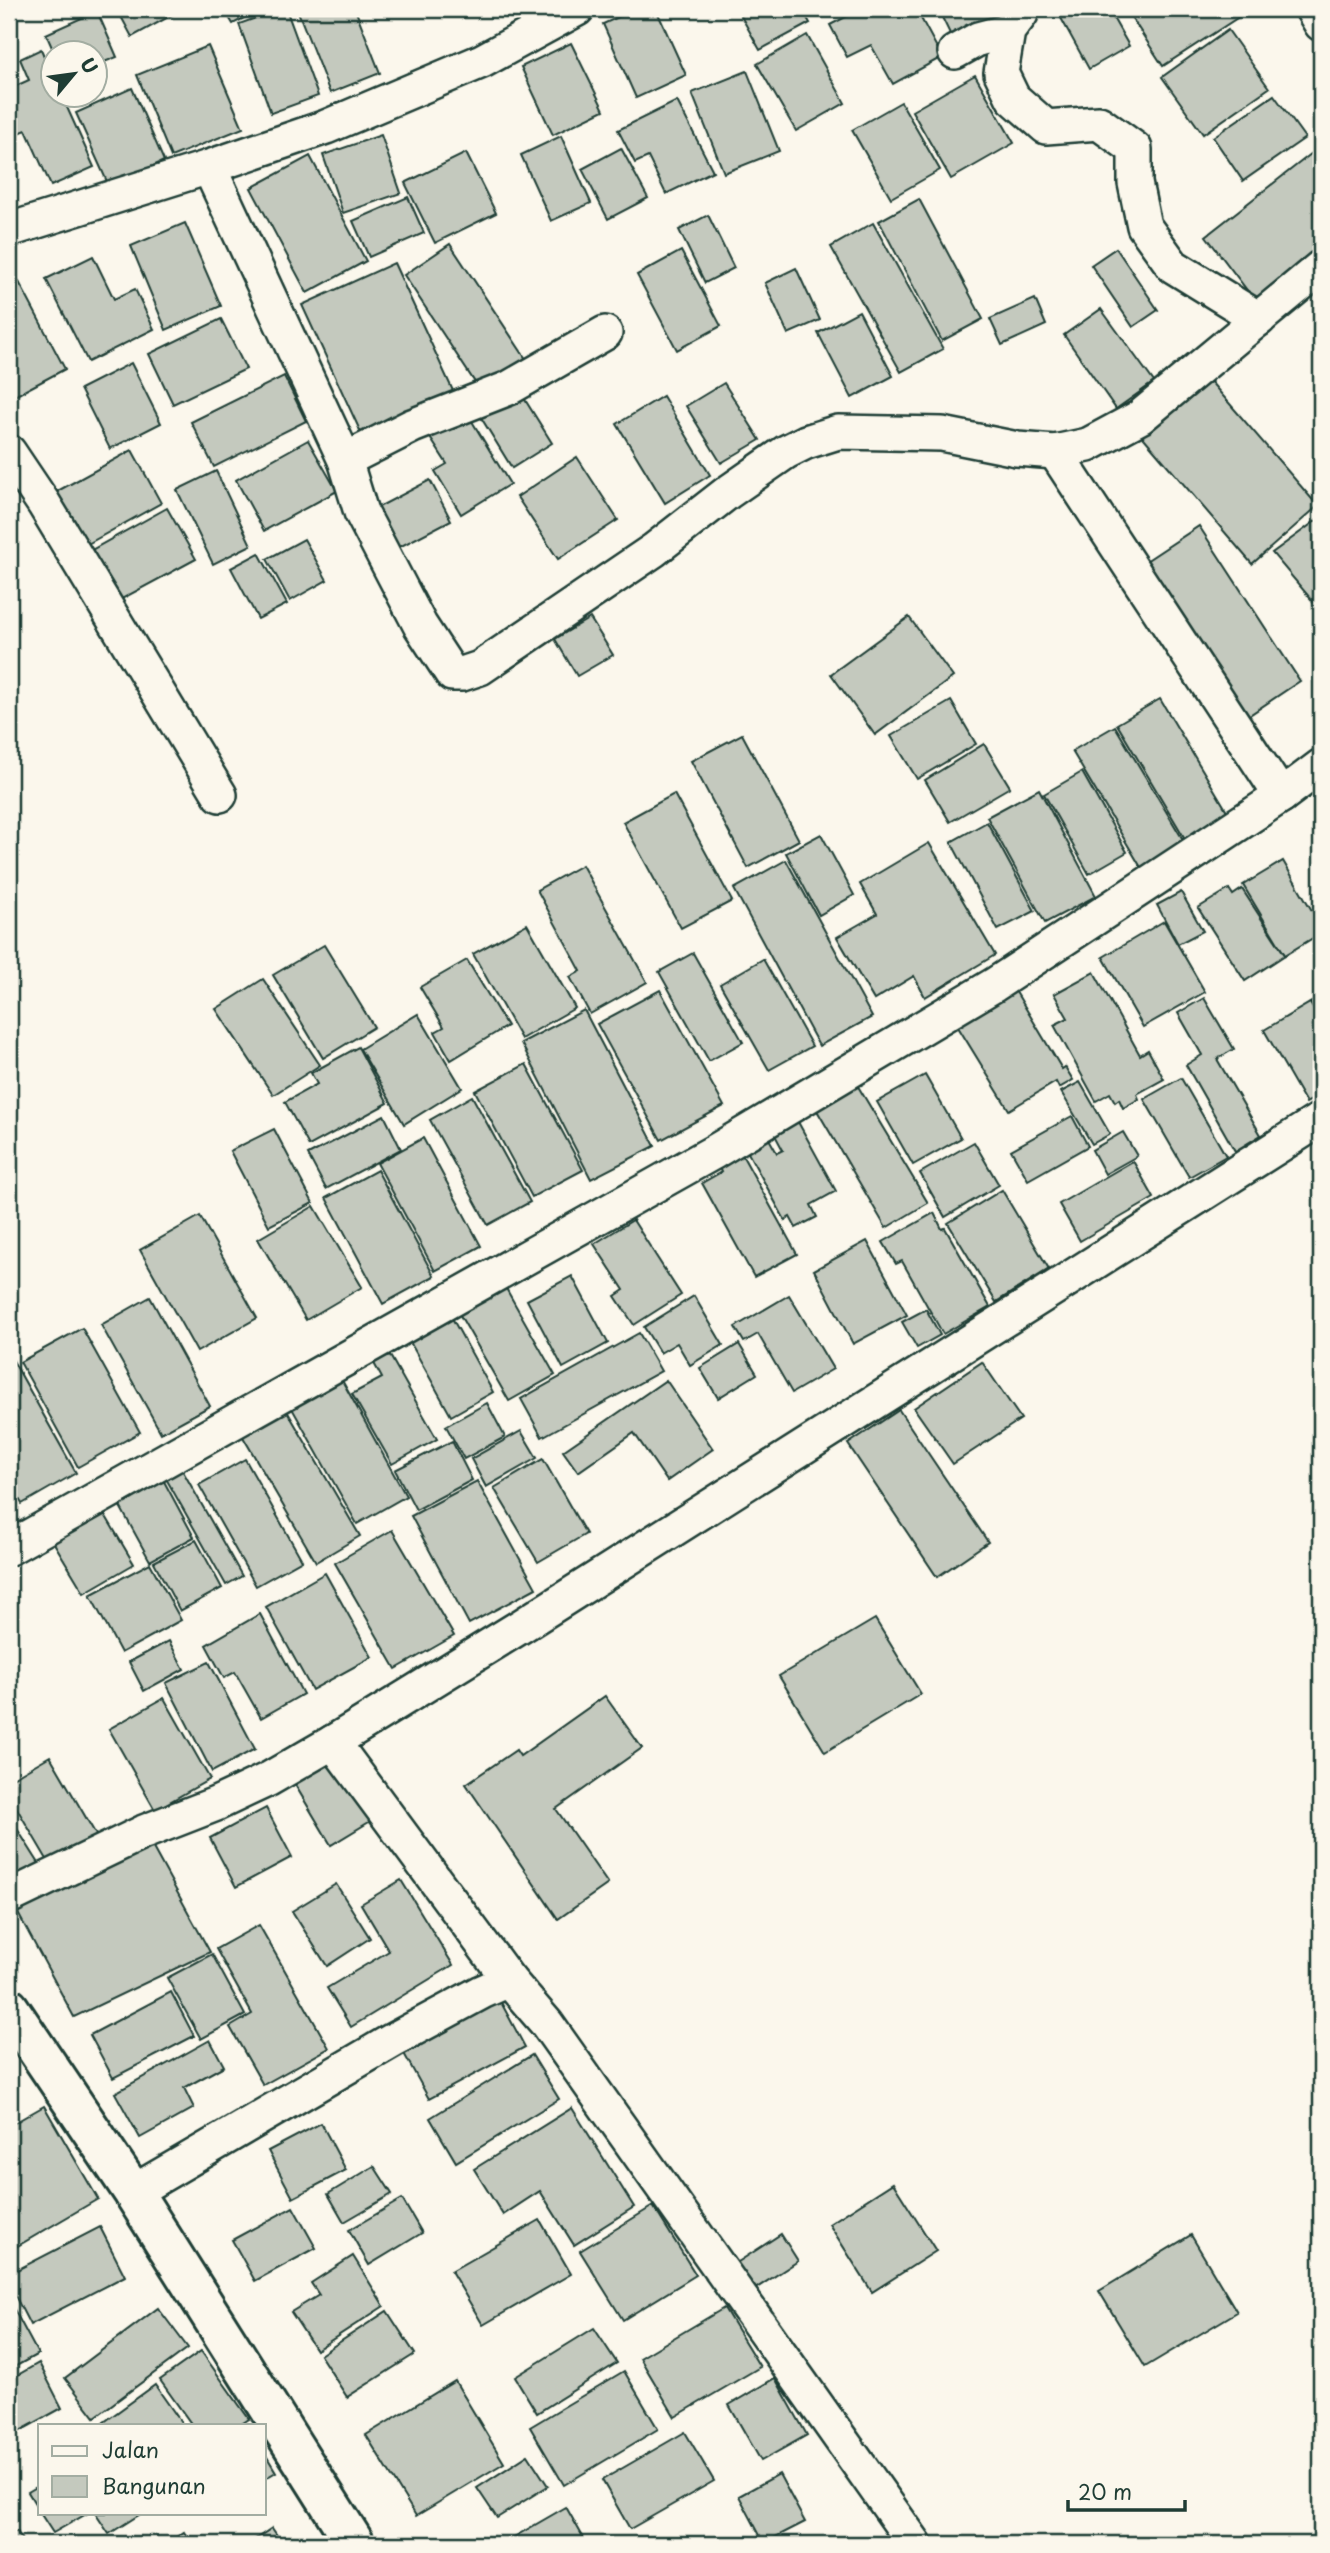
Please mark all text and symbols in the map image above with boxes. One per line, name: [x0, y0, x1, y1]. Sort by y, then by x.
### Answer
north arrow: [38, 38, 108, 108]
text: U: [74, 52, 105, 78]
legend: [38, 2424, 266, 2514]
text: Jalan: [102, 2433, 159, 2465]
text: Bangunan: [102, 2469, 206, 2501]
scale bar: [1068, 2469, 1185, 2513]
text: 20 m: [1078, 2475, 1132, 2507]

